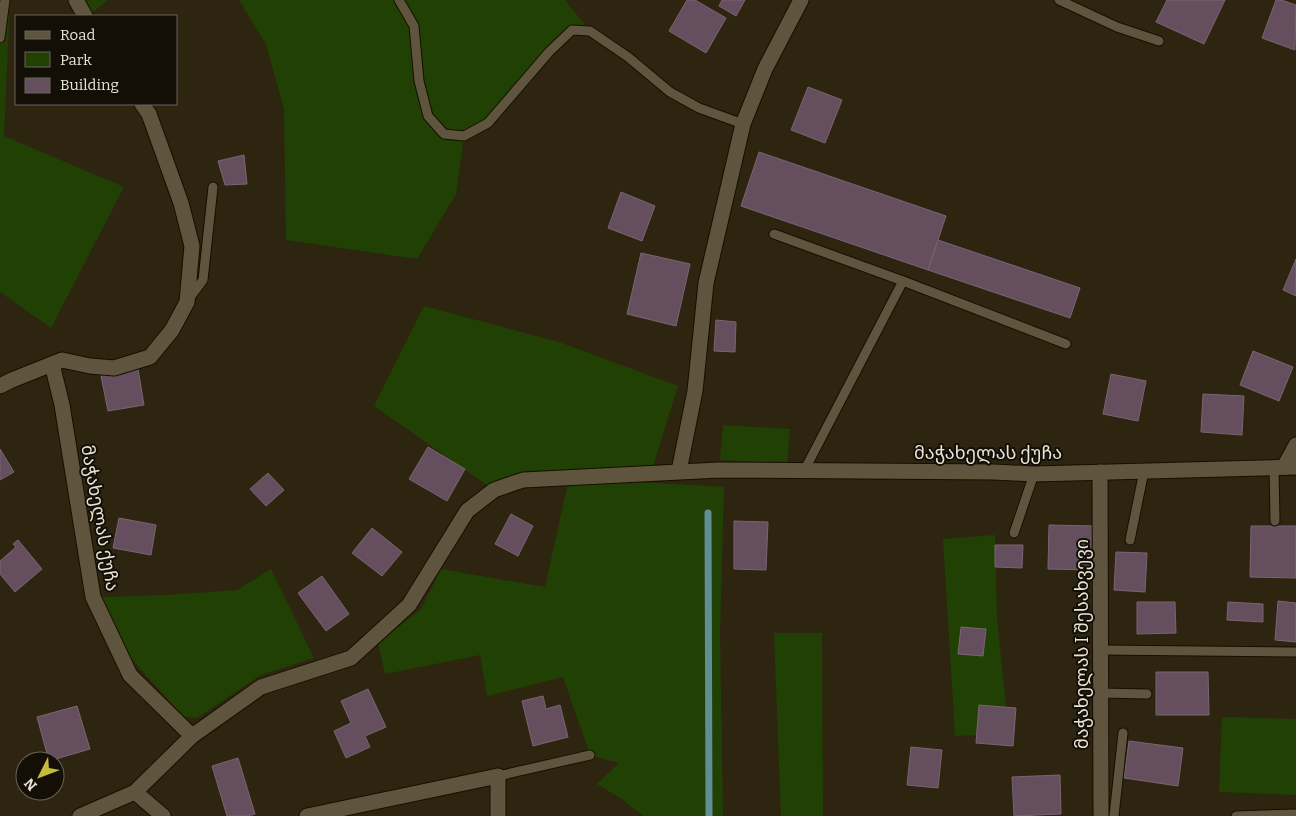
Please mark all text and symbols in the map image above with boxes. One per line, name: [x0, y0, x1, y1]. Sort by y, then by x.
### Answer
legend: [15, 15, 178, 105]
text: Road: [60, 26, 95, 44]
text: Park: [60, 51, 92, 69]
text: Building: [60, 76, 119, 94]
street label: მაჭახელას ქუჩა: [914, 442, 1062, 464]
street label: მაჭახელას ქუჩა: [76, 443, 124, 593]
street label: მაჭახელას I შესახვევი: [1071, 539, 1093, 749]
north arrow: [15, 751, 65, 801]
text: N: [21, 775, 41, 794]

